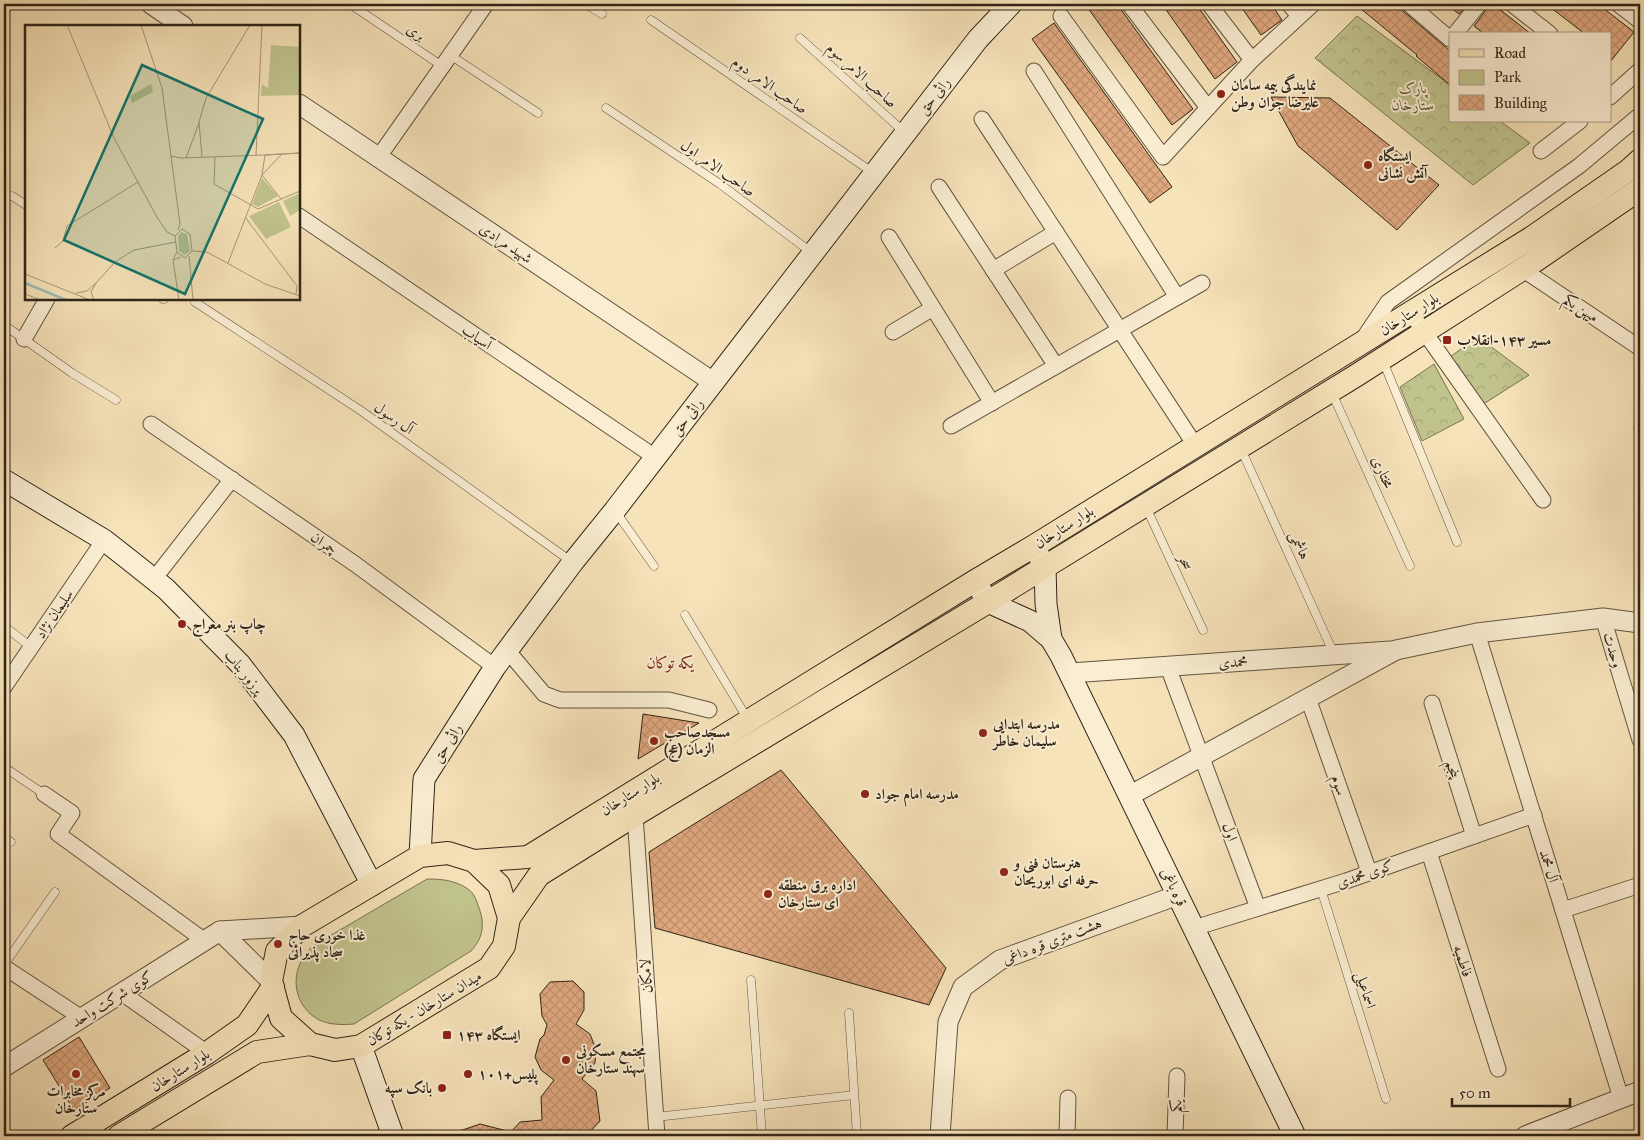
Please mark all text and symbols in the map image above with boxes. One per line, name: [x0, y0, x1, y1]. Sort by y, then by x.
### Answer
street label: بری: [403, 19, 429, 45]
inset map: [25, 25, 300, 300]
legend: [1449, 32, 1612, 122]
street label: صاحب الامر سوم: [820, 39, 901, 114]
text: Road: [1494, 44, 1526, 62]
street label: صاحب الامر دوم: [726, 52, 811, 121]
text: Park: [1494, 68, 1521, 86]
place label: نمایندگی بیمه سامان علیرضا جوان وطن: [1231, 73, 1319, 113]
street label: راثی حق: [914, 74, 954, 118]
park label: پارک ستارخان: [1392, 79, 1434, 114]
marker: نمایندگی بیمه سامان علیرضا جوان وطن: [1215, 88, 1227, 100]
text: Building: [1494, 94, 1548, 112]
street label: صاحب الامر اول: [676, 136, 759, 202]
place label: ایستگاه آتش نشانی: [1377, 146, 1429, 183]
marker: ایستگاه آتش نشانی: [1362, 159, 1374, 171]
street label: شهید مرادی: [475, 219, 536, 269]
street label: بلوار ستارخان: [1376, 289, 1442, 339]
street label: میهن یکم: [1557, 290, 1602, 330]
street label: آسیاب: [458, 320, 497, 355]
place label: مسیر ۱۴۳-انقلاب: [1457, 331, 1552, 350]
marker: مسیر ۱۴۳-انقلاب: [1441, 334, 1453, 346]
street label: راثی حق: [667, 395, 707, 439]
street label: آل رسول: [371, 398, 419, 439]
street label: مختاری: [1368, 453, 1398, 491]
street label: بلوار ستارخان: [1031, 502, 1097, 552]
street label: چمران: [307, 528, 341, 559]
street label: هاشمی: [1284, 528, 1314, 563]
street label: سحر: [1173, 549, 1197, 573]
street label: سلیمان نژاد: [31, 586, 77, 642]
place label: چاپ بنر معراج: [192, 615, 266, 638]
marker: چاپ بنر معراج: [176, 618, 188, 630]
street label: وحدت: [1599, 630, 1627, 670]
street label: پرزور بناب: [220, 646, 268, 699]
street label: محمدی: [1218, 652, 1249, 672]
district label: یکه توکان: [646, 653, 694, 673]
place label: مدرسه ابتدایی سلیمان خاطر: [991, 715, 1060, 751]
street label: راثی حق: [428, 720, 466, 766]
place label: مسجدصاحب الزمان (عج): [664, 723, 731, 762]
marker: مدرسه ابتدایی سلیمان خاطر: [977, 727, 989, 739]
marker: مسجدصاحب الزمان (عج): [648, 735, 660, 747]
street label: پنجم: [1437, 758, 1465, 783]
street label: بلوار ستارخان: [597, 769, 663, 819]
street label: سوم: [1323, 772, 1351, 799]
place label: مدرسه امام جواد: [875, 785, 959, 807]
marker: مدرسه امام جواد: [859, 788, 871, 800]
street label: اول: [1218, 820, 1242, 844]
street label: آل محمد: [1535, 847, 1563, 886]
place label: هنرستان فنی و حرفه ای ابوریحان: [1012, 854, 1099, 889]
street label: کوی محمدی: [1334, 856, 1396, 892]
street label: قره باغی: [1156, 865, 1191, 910]
marker: هنرستان فنی و حرفه ای ابوریحان: [998, 866, 1010, 878]
place label: اداره برق منطقه ای ستارخان: [778, 876, 856, 911]
marker: اداره برق منطقه ای ستارخان: [762, 888, 774, 900]
street label: هشت متری قره داغی: [1000, 914, 1105, 969]
place label: غذا خوری حاج سجاد پذیرائی: [287, 926, 366, 963]
marker: غذا خوری حاج سجاد پذیرائی: [272, 938, 284, 950]
street label: فاطمیه: [1449, 943, 1477, 979]
street label: لامکان: [636, 958, 656, 994]
street label: کوی شرکت واحد: [68, 967, 157, 1032]
street label: میدان ستارخان - یکه توکان: [363, 967, 485, 1049]
street label: اسماعیلی: [1350, 969, 1380, 1011]
place label: ایستگاه ۱۴۳: [457, 1025, 520, 1044]
marker: ایستگاه ۱۴۳: [441, 1029, 453, 1041]
place label: مجتمع مسکونی سهند ستارخان: [575, 1042, 647, 1078]
street label: بلوار ستارخان: [147, 1045, 213, 1095]
marker: مجتمع مسکونی سهند ستارخان: [560, 1054, 572, 1066]
place label: پلیس+۱۰۱: [478, 1065, 539, 1085]
marker: مرکز مخابرات ستارخان: [70, 1068, 82, 1080]
marker: پلیس+۱۰۱: [462, 1068, 474, 1080]
scale bar: [1452, 1075, 1569, 1107]
place label: بانک سپه: [385, 1079, 432, 1098]
place label: مرکز مخابرات ستارخان: [46, 1082, 106, 1117]
marker: بانک سپه: [436, 1082, 448, 1094]
text: 50 m: [1459, 1084, 1491, 1102]
street label: یکم: [1167, 1098, 1190, 1113]

